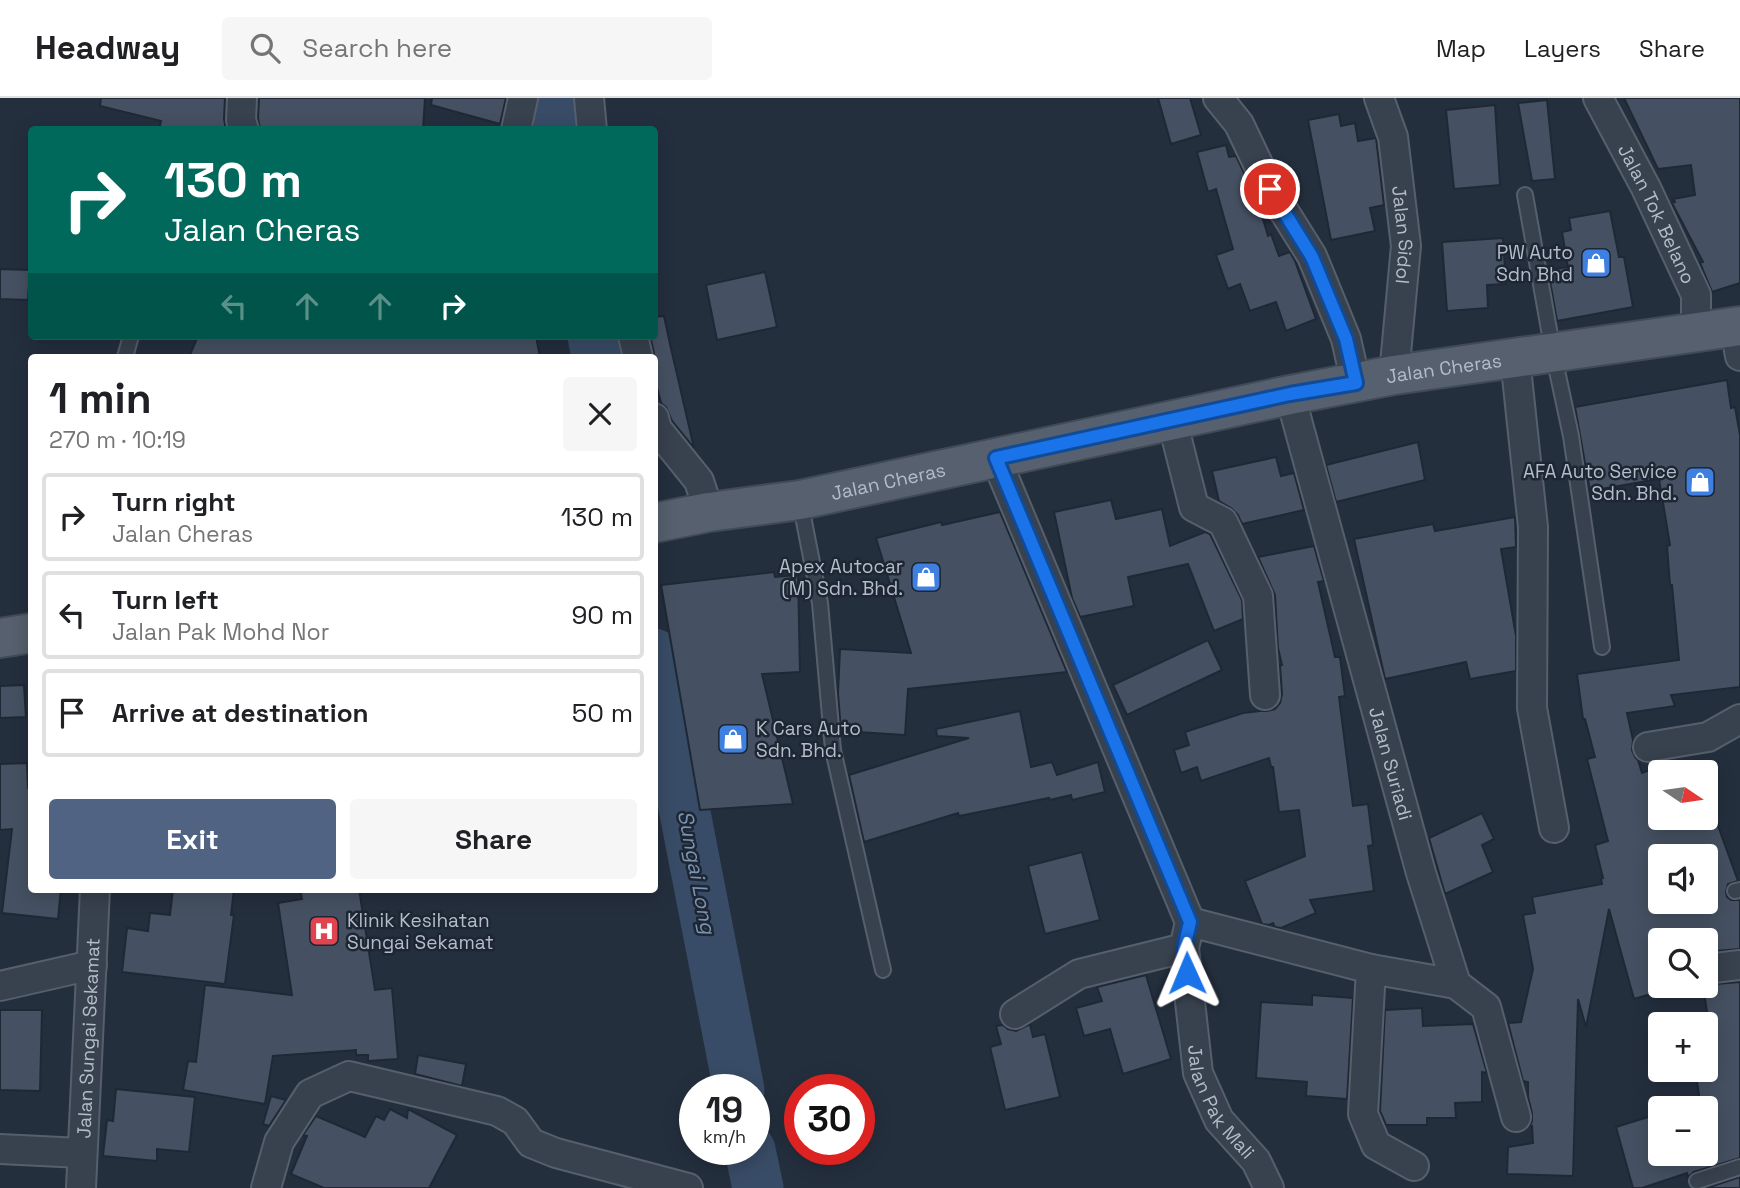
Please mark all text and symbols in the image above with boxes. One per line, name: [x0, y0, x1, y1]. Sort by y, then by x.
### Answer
search box: [222, 17, 712, 80]
text: Headway: [35, 27, 180, 69]
icon: search: [246, 29, 284, 67]
text: Search here: [302, 31, 452, 65]
text: Map: [1436, 33, 1486, 64]
text: Layers: [1524, 33, 1601, 64]
text: Share: [1639, 33, 1705, 64]
street label: Jalan Tok Belano: [1612, 140, 1701, 288]
text: 130 m: [164, 149, 302, 211]
icon: right: [49, 154, 140, 245]
pin: [1240, 159, 1300, 219]
icon: arrive: [1251, 170, 1289, 208]
street label: Jalan Sidol: [1386, 184, 1419, 285]
text: Jalan Cheras: [164, 210, 360, 250]
place label: PW Auto Sdn Bhd: [1496, 240, 1573, 287]
shop icon: PW Auto Sdn Bhd: [1579, 246, 1613, 280]
icon: left: [215, 287, 253, 325]
icon: ahead: [288, 287, 326, 325]
icon: ahead: [361, 287, 399, 325]
icon: right: [434, 287, 472, 325]
street label: Jalan Cheras: [1384, 347, 1503, 389]
text: 1 min: [49, 372, 152, 425]
button: close: [563, 377, 637, 451]
text: 270 m · 10:19: [49, 425, 186, 455]
street label: Jalan Cheras: [828, 457, 948, 506]
place label: AFA Auto Service Sdn. Bhd.: [1523, 459, 1677, 506]
shop icon: AFA Auto Service Sdn. Bhd.: [1683, 465, 1717, 499]
text: Turn right: [112, 485, 236, 519]
icon: right: [53, 498, 91, 536]
text: 130 m: [561, 500, 633, 534]
text: Jalan Cheras: [112, 519, 253, 549]
place label: Apex Autocar (M) Sdn. Bhd.: [779, 554, 903, 601]
shop icon: Apex Autocar (M) Sdn. Bhd.: [909, 560, 943, 594]
text: Turn left: [112, 583, 219, 617]
icon: left: [53, 596, 91, 634]
text: 90 m: [571, 598, 633, 632]
text: Jalan Pak Mohd Nor: [112, 617, 329, 647]
icon: arrive: [53, 694, 91, 732]
text: Arrive at destination: [112, 696, 369, 730]
text: 50 m: [572, 696, 633, 730]
street label: Jalan Suriadi: [1364, 704, 1418, 823]
place label: K Cars Auto Sdn. Bhd.: [756, 716, 861, 763]
shop icon: K Cars Auto Sdn. Bhd.: [716, 722, 750, 756]
north arrow: [1648, 760, 1718, 830]
map controls: [1648, 760, 1718, 1166]
button: Exit: [49, 799, 336, 879]
button: Share: [350, 799, 637, 879]
water label: Sungai Long: [672, 808, 723, 938]
button: sound: [1648, 844, 1718, 914]
place label: Klinik Kesihatan Sungai Sekamat: [347, 908, 494, 955]
hospital icon: Klinik Kesihatan Sungai Sekamat: [307, 914, 341, 948]
button: search: [1648, 928, 1718, 998]
position arrow: [1150, 936, 1224, 1010]
street label: Jalan Sungai Sekamat: [71, 937, 105, 1139]
button: +: [1648, 1012, 1718, 1082]
street label: Jalan Pak Mali: [1182, 1043, 1260, 1164]
speed limit sign: 30: [784, 1074, 875, 1165]
text: 19: [706, 1088, 743, 1132]
button: −: [1648, 1096, 1718, 1166]
text: km/h: [703, 1125, 746, 1148]

